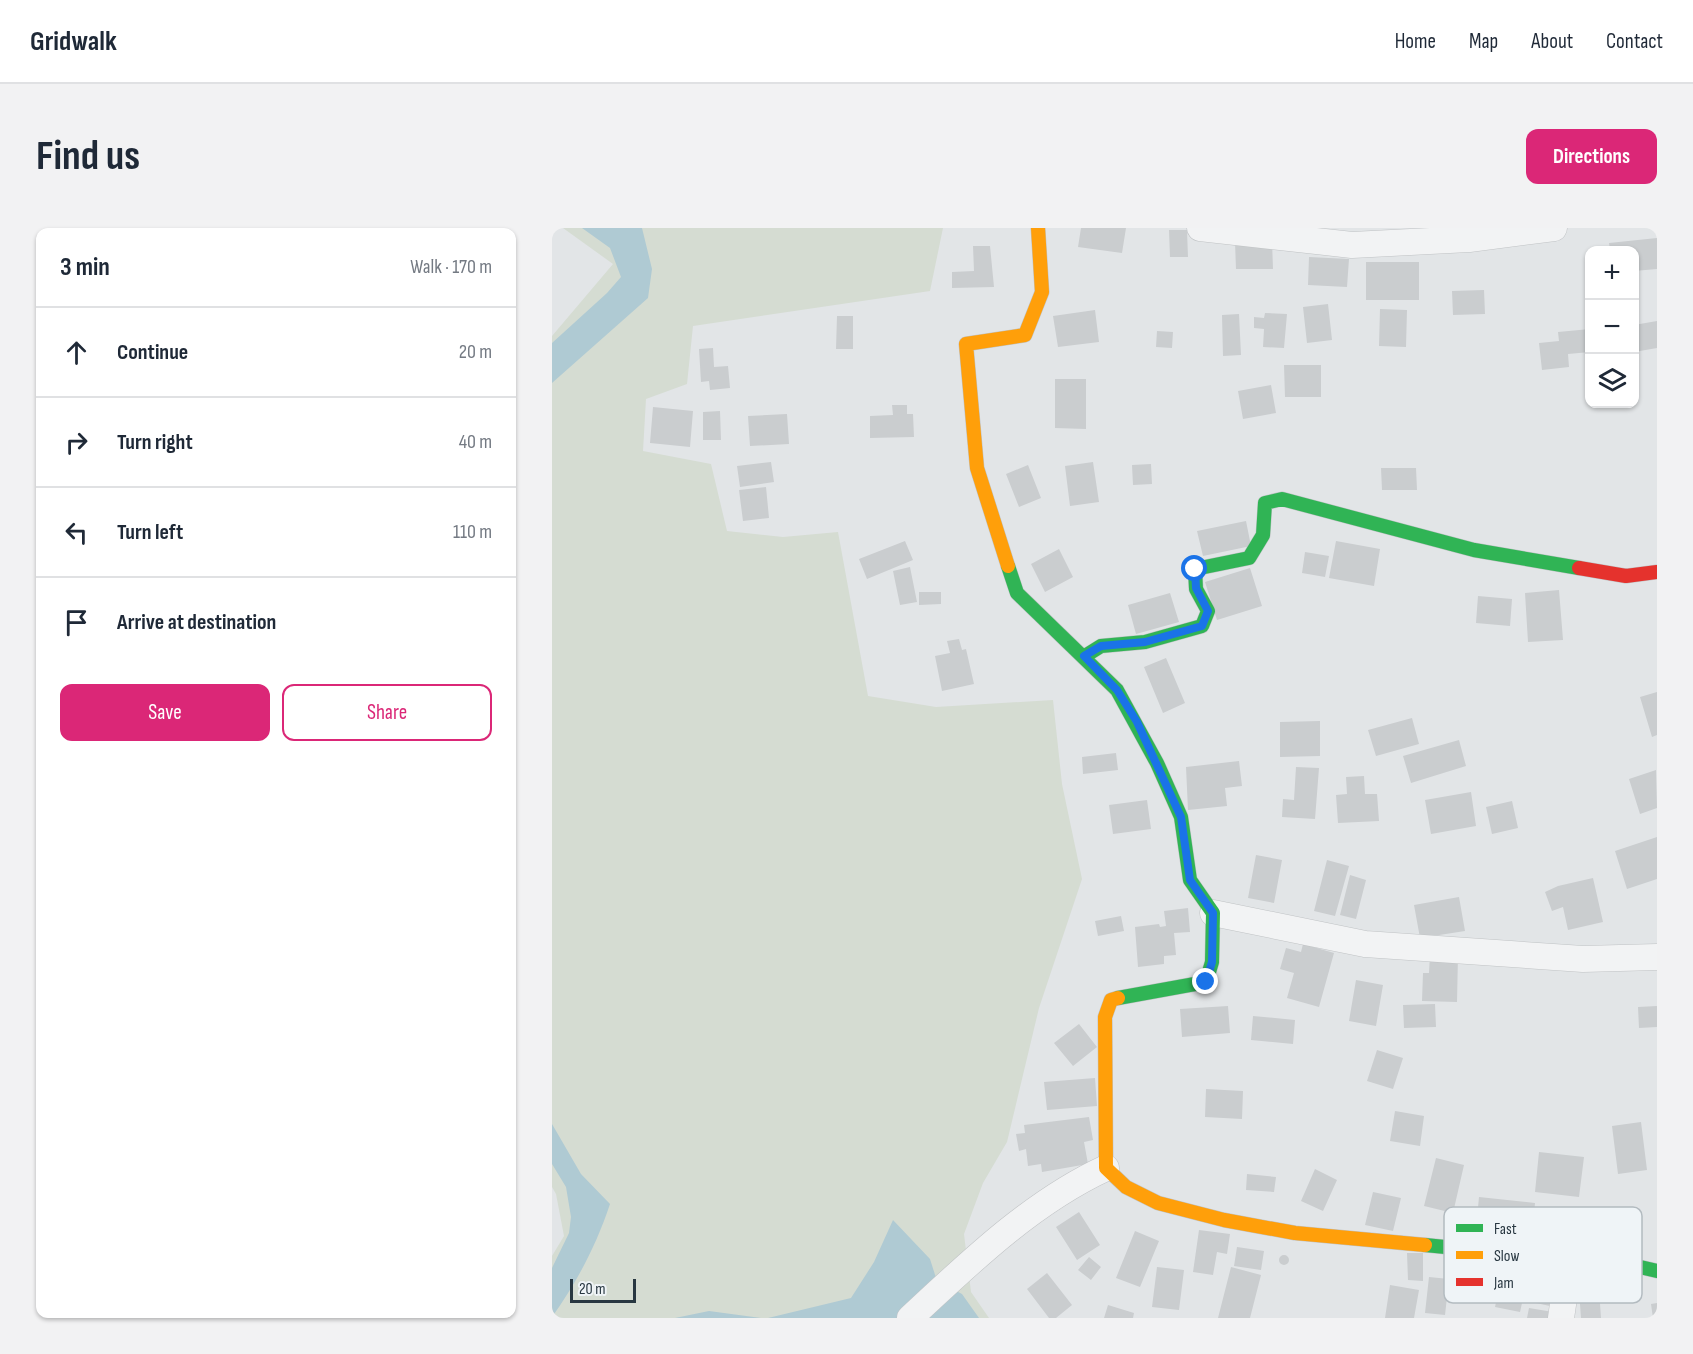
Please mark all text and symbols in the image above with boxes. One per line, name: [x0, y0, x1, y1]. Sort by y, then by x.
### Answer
text: Gridwalk: [30, 25, 117, 58]
text: Home: [1395, 29, 1436, 54]
text: Map: [1469, 29, 1498, 54]
text: About: [1531, 29, 1573, 54]
text: Contact: [1606, 29, 1663, 54]
button: Directions: [1526, 129, 1657, 184]
text: Find us: [36, 131, 140, 182]
map controls: [1585, 246, 1639, 408]
button: +: [1585, 246, 1639, 300]
text: 3 min: [60, 252, 110, 283]
text: Walk · 170 m: [410, 255, 492, 279]
button: −: [1585, 300, 1639, 354]
icon: ahead: [60, 336, 93, 369]
text: Continue: [117, 339, 188, 366]
text: 20 m: [459, 340, 492, 364]
button: layers: [1585, 354, 1639, 408]
icon: right: [60, 426, 93, 459]
text: Turn right: [117, 429, 193, 456]
text: 40 m: [459, 430, 492, 454]
icon: left: [60, 516, 93, 549]
text: Turn left: [117, 519, 183, 546]
text: 110 m: [453, 520, 492, 544]
route start: [1181, 555, 1207, 581]
icon: arrive: [60, 606, 93, 639]
text: Arrive at destination: [117, 609, 276, 636]
button: Save: [60, 684, 270, 741]
button: Share: [282, 684, 492, 741]
route end: [1192, 968, 1218, 994]
legend: [1444, 1207, 1642, 1303]
text: Fast: [1494, 1220, 1517, 1239]
text: Slow: [1494, 1247, 1519, 1266]
text: Jam: [1493, 1274, 1514, 1293]
scale bar: [570, 1276, 636, 1304]
text: 20 m: [579, 1280, 606, 1299]

